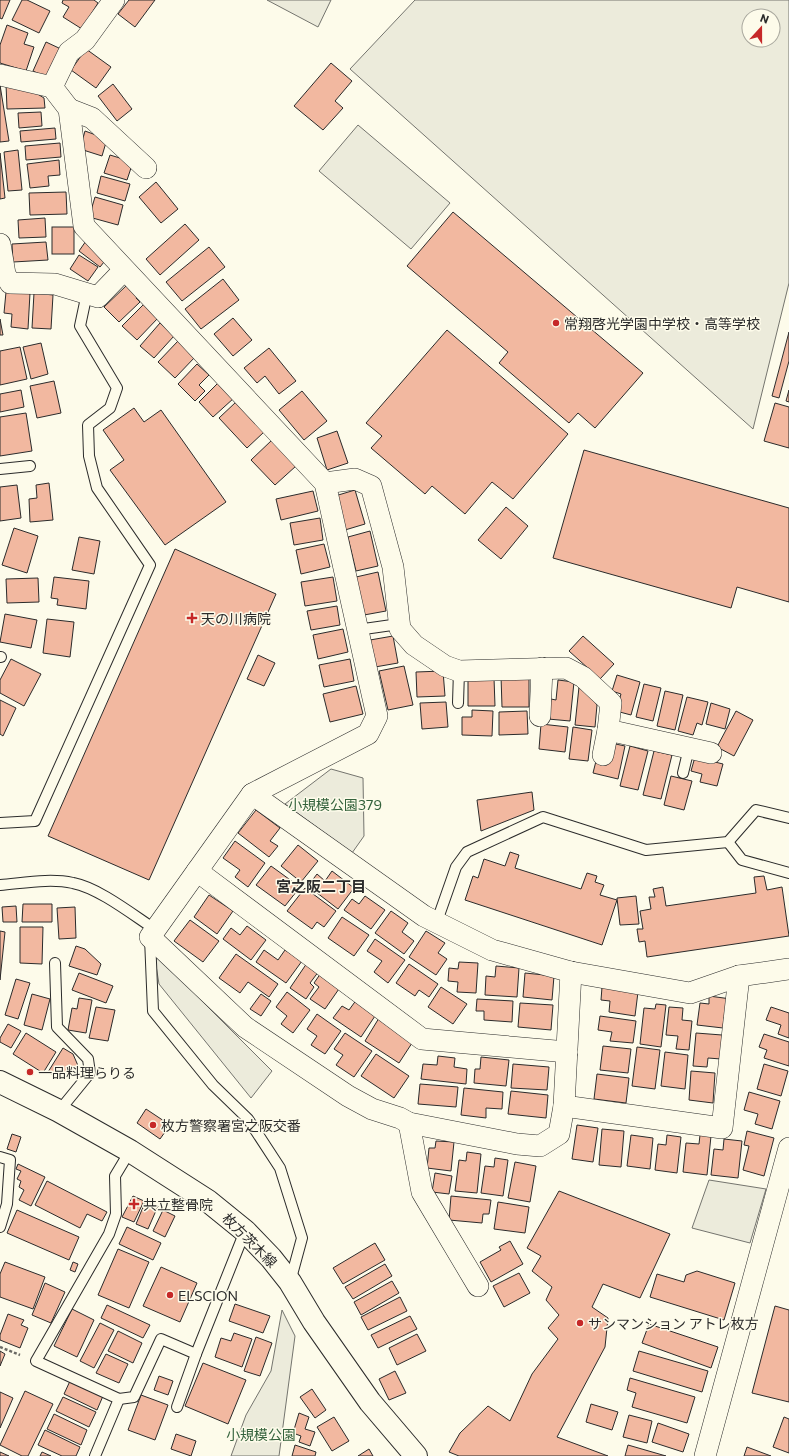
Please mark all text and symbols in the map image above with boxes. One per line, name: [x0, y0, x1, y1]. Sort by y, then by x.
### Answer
north arrow: [741, 8, 781, 48]
text: N: [759, 11, 771, 26]
place label: 常翔啓光学園中学校・高等学校: [564, 315, 760, 332]
marker: 常翔啓光学園中学校・高等学校: [551, 318, 561, 328]
place label: 天の川病院: [201, 610, 271, 627]
marker: 天の川病院: [186, 612, 198, 624]
park label: 小規模公園379: [288, 796, 382, 813]
district label: 宮之阪二丁目: [276, 877, 366, 895]
place label: 一品料理らりる: [38, 1064, 136, 1081]
marker: 一品料理らりる: [25, 1067, 35, 1077]
place label: 枚方警察署宮之阪交番: [161, 1117, 301, 1134]
marker: 枚方警察署宮之阪交番: [148, 1120, 158, 1130]
place label: 共立整骨院: [143, 1196, 213, 1213]
marker: 共立整骨院: [128, 1198, 140, 1210]
street label: 枚方茨木線: [219, 1209, 281, 1271]
place label: ELSCION: [178, 1287, 238, 1304]
marker: ELSCION: [165, 1290, 175, 1300]
place label: サンマンション アトレ枚方: [588, 1315, 759, 1332]
marker: サンマンション アトレ枚方: [575, 1318, 585, 1328]
park label: 小規模公園: [226, 1426, 296, 1443]

